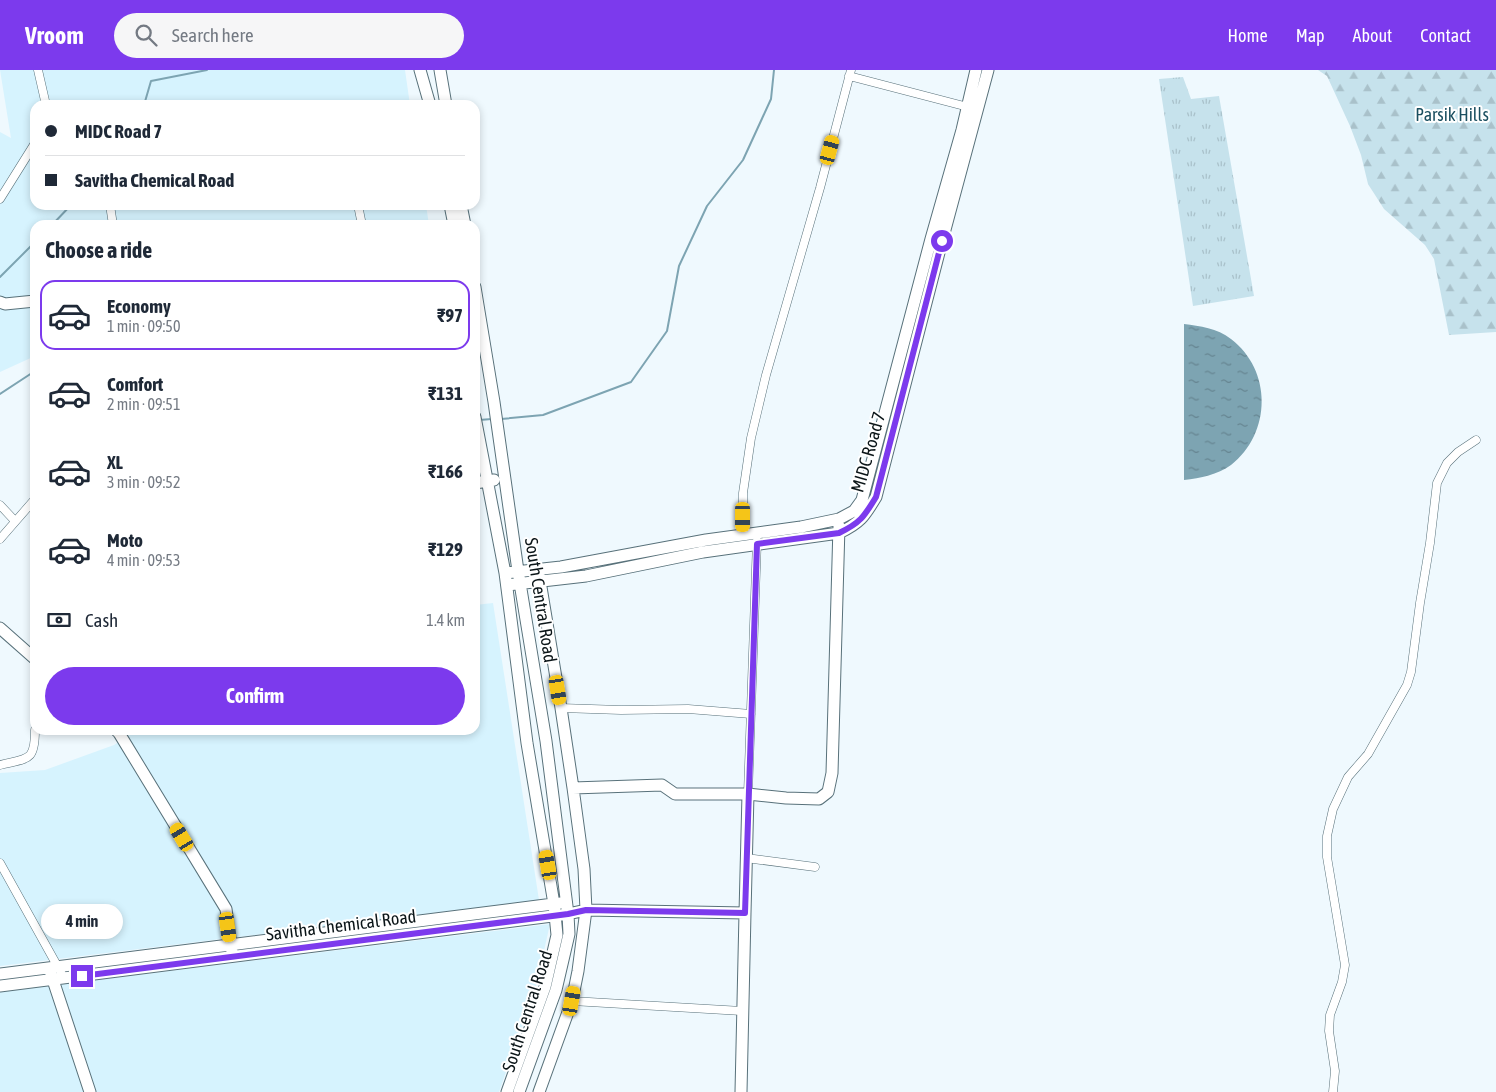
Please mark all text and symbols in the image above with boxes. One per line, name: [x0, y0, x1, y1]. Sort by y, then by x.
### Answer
search box: [114, 13, 464, 58]
icon: search: [132, 21, 160, 49]
text: Vroom: [25, 22, 84, 49]
text: Search here: [172, 24, 254, 46]
text: Home: [1228, 25, 1268, 46]
text: Map: [1296, 25, 1325, 46]
text: About: [1353, 25, 1392, 46]
text: Contact: [1420, 25, 1471, 46]
park label: Parsik Hills: [1415, 104, 1489, 125]
text: MIDC Road 7: [75, 120, 162, 142]
car: [818, 134, 841, 166]
text: Savitha Chemical Road: [75, 169, 234, 191]
route start: [931, 230, 953, 252]
text: Choose a ride: [45, 237, 152, 263]
icon: car: [47, 293, 92, 338]
text: Economy: [107, 295, 171, 317]
text: ₹97: [437, 304, 463, 326]
text: 1 min · 09:50: [107, 317, 180, 335]
icon: car: [47, 371, 92, 416]
text: Comfort: [107, 373, 163, 395]
text: ₹131: [428, 382, 463, 404]
text: 2 min · 09:51: [107, 395, 180, 413]
street label: MIDC Road 7: [847, 409, 889, 495]
icon: car: [47, 449, 92, 494]
text: XL: [107, 451, 123, 473]
text: ₹166: [428, 460, 463, 482]
text: 3 min · 09:52: [107, 473, 180, 491]
car: [735, 502, 750, 532]
icon: car: [47, 527, 92, 572]
text: Moto: [107, 529, 143, 551]
street label: South Central Road: [521, 536, 561, 664]
text: ₹129: [428, 538, 463, 560]
text: 4 min · 09:53: [107, 551, 180, 569]
icon: cash: [45, 606, 73, 634]
text: Cash: [85, 609, 118, 631]
text: 1.4 km: [426, 611, 465, 629]
button: Confirm: [45, 667, 465, 725]
car: [548, 674, 567, 706]
car: [167, 820, 196, 854]
car: [538, 849, 557, 881]
callout: 4 min: [41, 904, 123, 938]
street label: Savitha Chemical Road: [265, 905, 417, 945]
car: [218, 911, 237, 943]
text: 4 min: [66, 912, 98, 930]
street label: South Central Road: [498, 948, 556, 1074]
route end: [71, 965, 93, 987]
car: [562, 985, 581, 1017]

